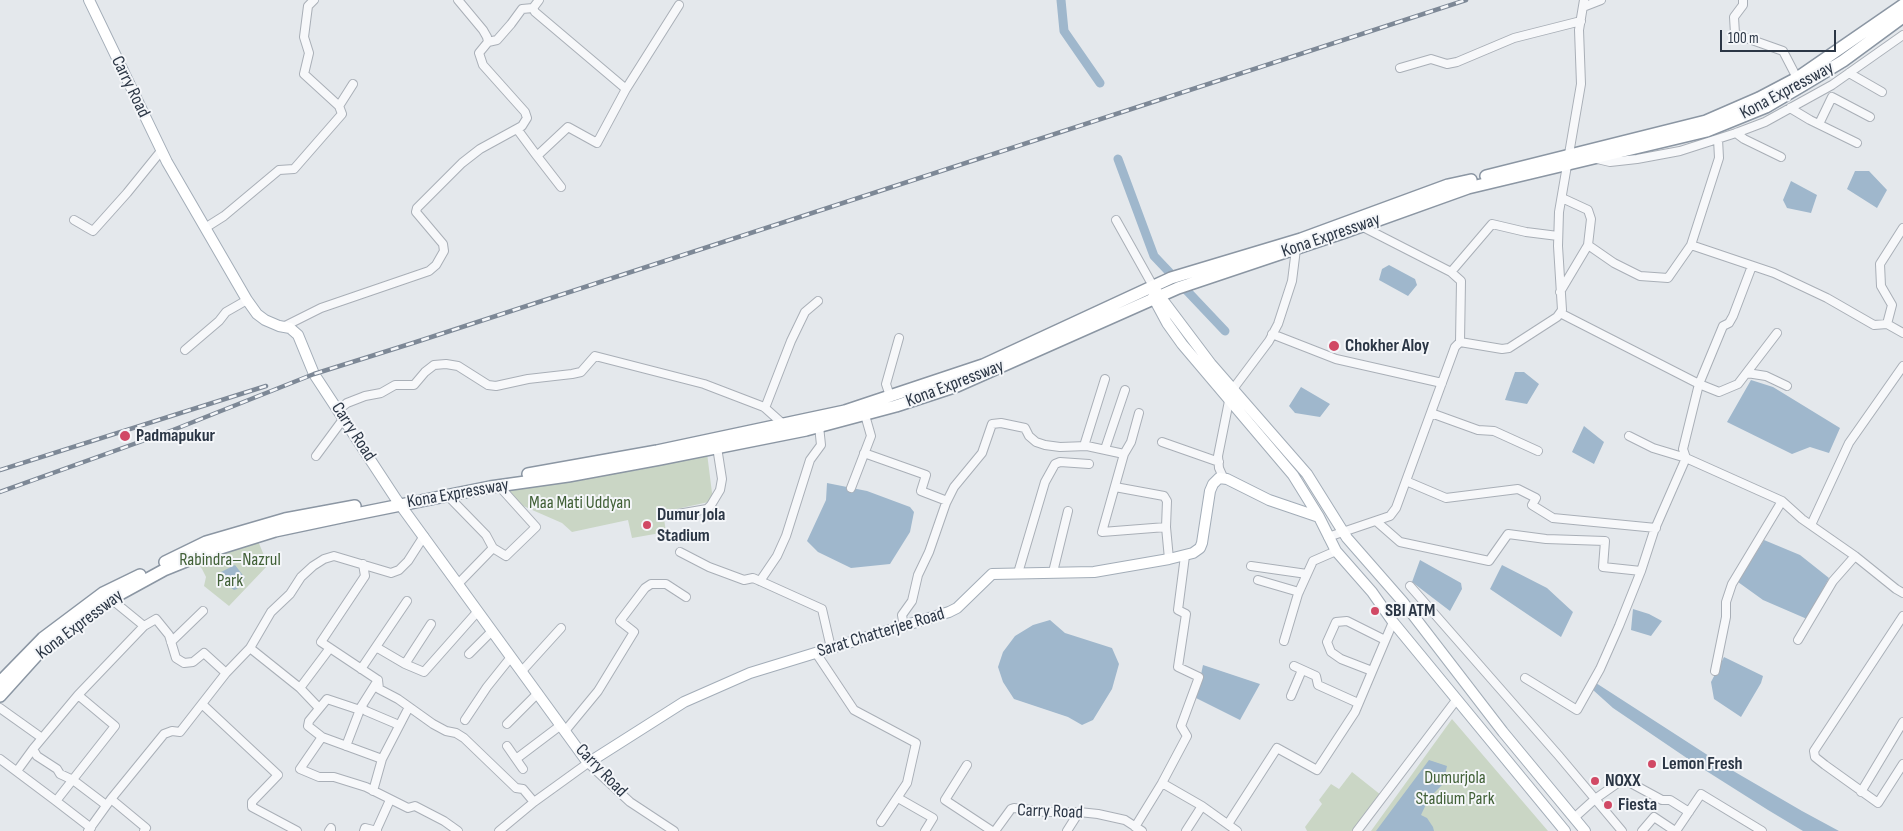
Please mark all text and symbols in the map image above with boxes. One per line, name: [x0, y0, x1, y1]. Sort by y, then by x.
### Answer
scale bar: [1723, 20, 1839, 52]
text: 100 m: [1728, 29, 1759, 48]
street label: Carry Road: [106, 53, 154, 121]
street label: Kona Expressway: [1737, 57, 1837, 125]
street label: Kona Expressway: [1279, 209, 1383, 263]
place label: Chokher Aloy: [1345, 335, 1429, 357]
marker: Chokher Aloy: [1327, 339, 1341, 353]
street label: Kona Expressway: [903, 355, 1007, 413]
street label: Carry Road: [326, 399, 380, 465]
place label: Padmapukur: [136, 425, 215, 447]
marker: Padmapukur: [118, 429, 132, 443]
street label: Kona Expressway: [405, 474, 511, 514]
park label: Maa Mati Uddyan: [529, 492, 631, 514]
place label: Dumur Jola Stadium: [657, 504, 725, 546]
marker: Dumur Jola Stadium: [641, 519, 653, 531]
park label: Rabindra–Nazrul Park: [179, 549, 281, 592]
street label: Kona Expressway: [32, 585, 128, 665]
place label: SBI ATM: [1385, 600, 1435, 622]
street label: Sarat Chatterjee Road: [815, 603, 947, 663]
marker: SBI ATM: [1369, 605, 1381, 617]
street label: Carry Road: [570, 740, 632, 802]
place label: Lemon Fresh: [1662, 753, 1743, 775]
marker: Lemon Fresh: [1646, 758, 1658, 770]
park label: Dumurjola Stadium Park: [1415, 767, 1495, 810]
place label: NOXX: [1605, 770, 1641, 792]
marker: NOXX: [1589, 775, 1601, 787]
place label: Fiesta: [1618, 794, 1657, 816]
marker: Fiesta: [1602, 799, 1614, 811]
street label: Carry Road: [1017, 800, 1083, 824]

